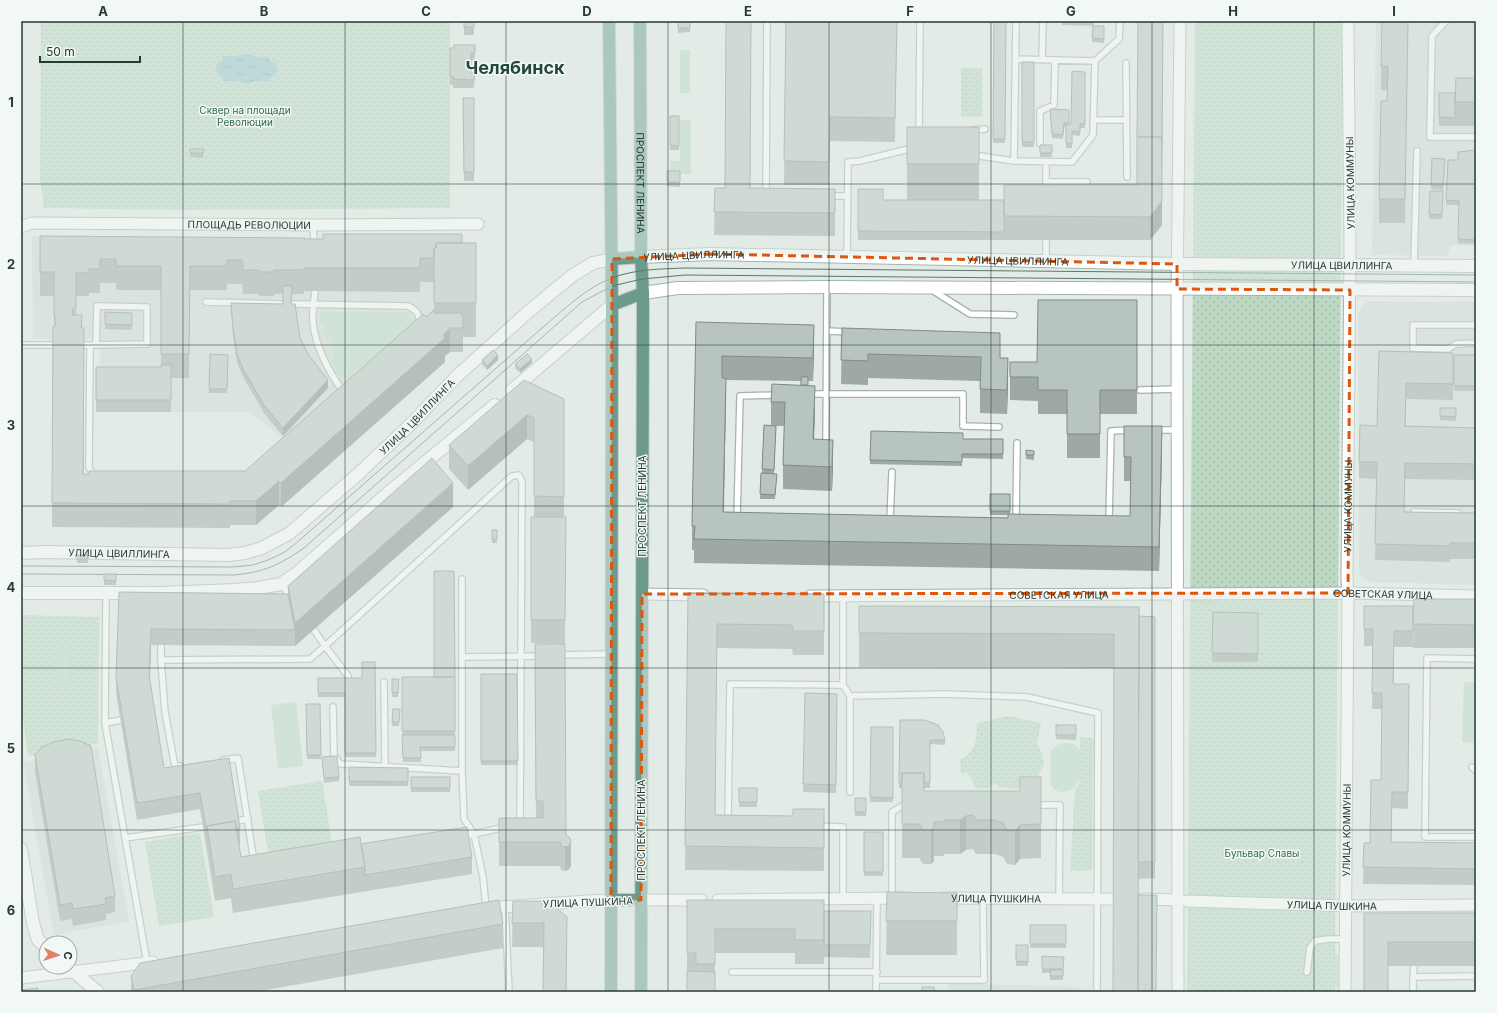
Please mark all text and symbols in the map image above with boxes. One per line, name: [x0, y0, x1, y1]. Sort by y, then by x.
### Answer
text: A: [98, 3, 108, 19]
text: B: [260, 3, 269, 19]
text: C: [421, 3, 431, 19]
text: D: [582, 3, 592, 19]
text: E: [744, 3, 752, 19]
text: F: [906, 3, 914, 19]
text: G: [1066, 3, 1076, 19]
text: H: [1228, 3, 1238, 19]
text: I: [1392, 3, 1396, 19]
scale bar: [40, 38, 140, 64]
text: 50 m: [46, 44, 75, 59]
district label: Челябинск: [465, 57, 565, 78]
text: 1: [8, 94, 14, 110]
park label: Сквер на площади Революции: [199, 104, 291, 128]
street label: ПРОСПЕКТ ЛЕНИНА: [634, 132, 647, 234]
street label: УЛИЦА КОММУНЫ: [1343, 136, 1357, 230]
street label: ПЛОЩАДЬ РЕВОЛЮЦИИ: [188, 218, 311, 231]
street label: УЛИЦА ЦВИЛЛИНГА: [643, 248, 745, 263]
street label: УЛИЦА ЦВИЛЛИНГА: [967, 254, 1069, 268]
text: 2: [7, 256, 15, 272]
street label: УЛИЦА ЦВИЛЛИНГА: [1291, 259, 1393, 271]
street label: УЛИЦА ЦВИЛЛИНГА: [377, 376, 457, 457]
text: 3: [7, 417, 15, 433]
street label: ПРОСПЕКТ ЛЕНИНА: [636, 455, 648, 557]
street label: УЛИЦА КОММУНЫ: [1341, 460, 1354, 553]
street label: УЛИЦА ЦВИЛЛИНГА: [68, 546, 170, 560]
text: 4: [7, 579, 16, 595]
street label: СОВЕТСКАЯ УЛИЦА: [1333, 587, 1433, 601]
street label: СОВЕТСКАЯ УЛИЦА: [1009, 588, 1109, 601]
text: 5: [7, 740, 15, 756]
street label: ПРОСПЕКТ ЛЕНИНА: [635, 779, 647, 881]
street label: УЛИЦА КОММУНЫ: [1340, 783, 1353, 877]
park label: Бульвар Славы: [1225, 847, 1299, 859]
street label: УЛИЦА ПУШКИНА: [951, 892, 1041, 905]
street label: УЛИЦА ПУШКИНА: [543, 894, 633, 910]
street label: УЛИЦА ПУШКИНА: [1287, 898, 1377, 912]
text: 6: [7, 902, 15, 918]
north arrow: [38, 935, 78, 975]
text: С: [61, 951, 75, 960]

